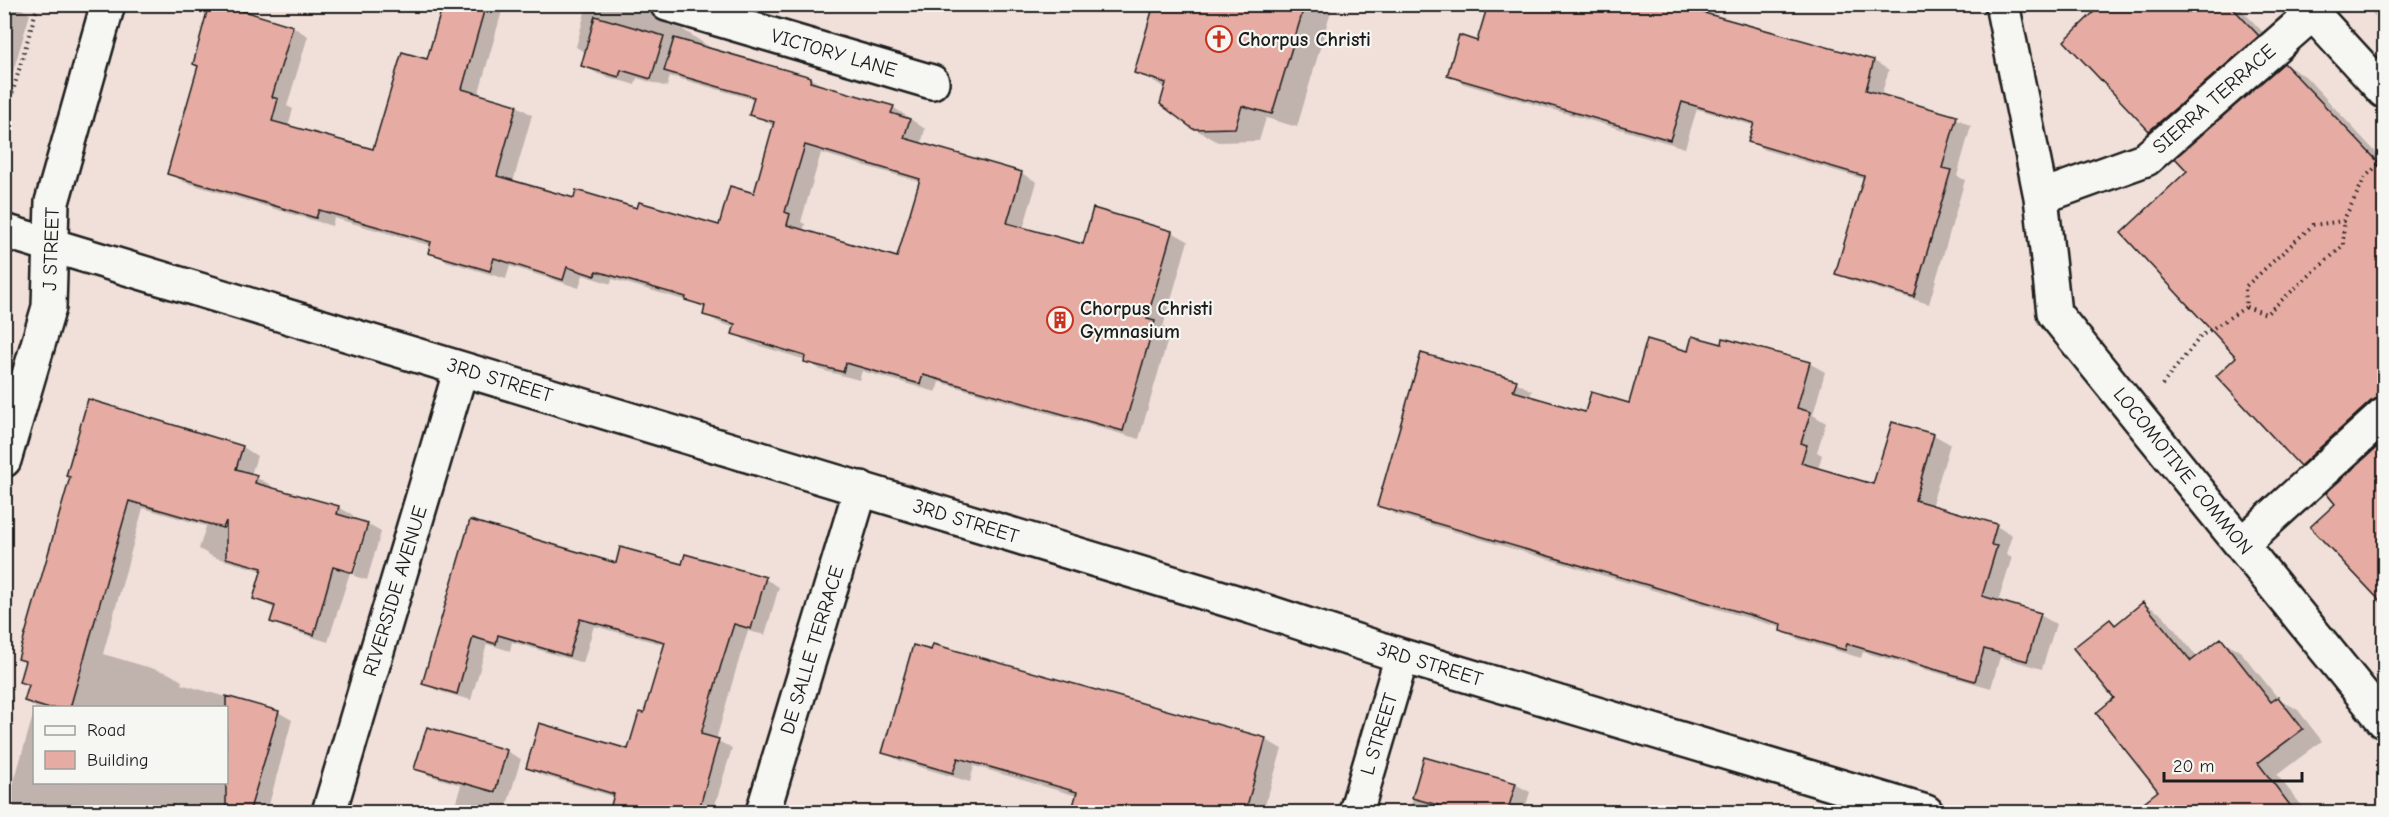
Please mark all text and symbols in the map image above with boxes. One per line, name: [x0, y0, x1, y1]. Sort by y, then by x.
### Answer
street label: VICTORY LANE: [768, 24, 900, 82]
church icon: Chorpus Christi: [1204, 24, 1234, 54]
place label: Chorpus Christi: [1238, 28, 1371, 51]
street label: SIERRA TERRACE: [2148, 39, 2280, 159]
street label: J STREET: [38, 206, 64, 291]
place label: Chorpus Christi Gymnasium: [1080, 297, 1213, 343]
building icon: Chorpus Christi Gymnasium: [1045, 305, 1075, 335]
street label: 3RD STREET: [444, 353, 556, 407]
street label: LOCOMOTIVE COMMON: [2109, 383, 2257, 559]
street label: 3RD STREET: [910, 494, 1022, 548]
street label: RIVERSIDE AVENUE: [358, 503, 432, 679]
street label: DE SALLE TERRACE: [775, 563, 849, 737]
street label: 3RD STREET: [1374, 637, 1486, 691]
street label: L STREET: [1356, 690, 1403, 778]
legend: [33, 706, 228, 784]
text: Road: [87, 720, 126, 741]
scale bar: [2164, 745, 2302, 783]
text: Building: [87, 750, 149, 771]
text: 20 m: [2173, 756, 2214, 777]

